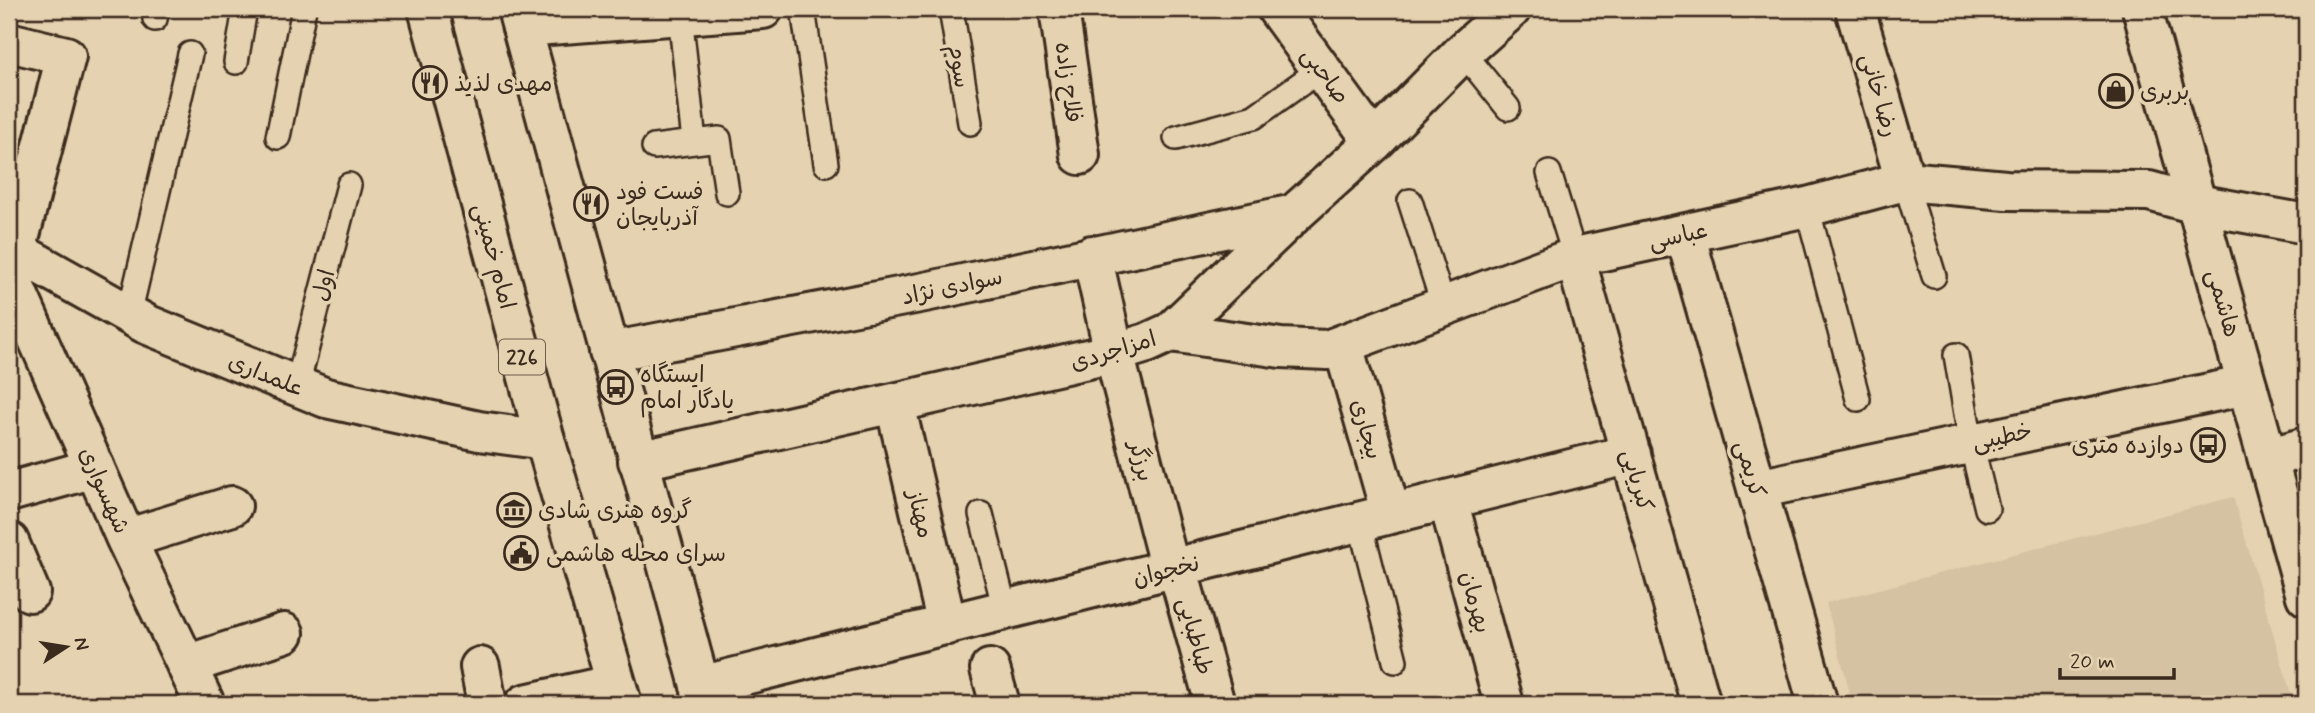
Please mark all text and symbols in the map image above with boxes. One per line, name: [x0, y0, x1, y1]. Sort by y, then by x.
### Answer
street label: فلاح زاده: [1047, 40, 1088, 125]
street label: سوم: [940, 42, 976, 90]
street label: صاحبی: [1294, 42, 1355, 111]
street label: رضا خانی: [1852, 50, 1904, 141]
restaurant icon: مهدی لذیذ: [411, 64, 449, 102]
place label: مهدی لذیذ: [454, 70, 552, 100]
shop icon: بربری: [2097, 72, 2135, 110]
place label: بربری: [2140, 78, 2189, 108]
place label: فست فود آذربایجان: [616, 178, 704, 234]
restaurant icon: فست فود آذربایجان: [572, 185, 610, 223]
street label: امام خمینی: [464, 200, 522, 313]
street label: عباسی: [1646, 216, 1711, 258]
street label: سوادی نژاد: [899, 263, 1006, 313]
street label: اول: [306, 266, 344, 305]
street label: هاشمی: [2198, 266, 2246, 341]
street label: امزاجردی: [1067, 325, 1160, 379]
road number: 226: [499, 340, 545, 374]
street label: علمداری: [223, 347, 307, 404]
place label: ایستگاه یادگار امام: [640, 361, 734, 418]
bus stop icon: ایستگاه یادگار امام: [597, 368, 635, 406]
street label: بیجاری: [1342, 396, 1388, 463]
street label: خطیبی: [1970, 417, 2035, 459]
bus stop icon: دوازده متری: [2189, 426, 2227, 464]
place label: دوازده متری: [2071, 432, 2184, 462]
street label: برزگر: [1120, 436, 1160, 485]
street label: کریمی: [1727, 438, 1772, 502]
street label: شهسواری: [71, 443, 136, 539]
street label: کبریایی: [1613, 446, 1659, 515]
street label: مهناز: [899, 485, 939, 542]
museum icon: گروه هنری شادی: [495, 491, 533, 529]
place label: گروه هنری شادی: [538, 497, 692, 527]
public building icon: سرای محله هاشمی: [502, 534, 540, 572]
place label: سرای محله هاشمی: [546, 540, 726, 570]
street label: نخجوان: [1130, 549, 1203, 595]
street label: بهرمان: [1451, 568, 1497, 637]
street label: طباطبایی: [1169, 595, 1219, 678]
north arrow: [32, 612, 102, 682]
text: N: [68, 635, 95, 653]
scale bar: [2060, 636, 2173, 680]
text: 20 m: [2070, 648, 2115, 676]

